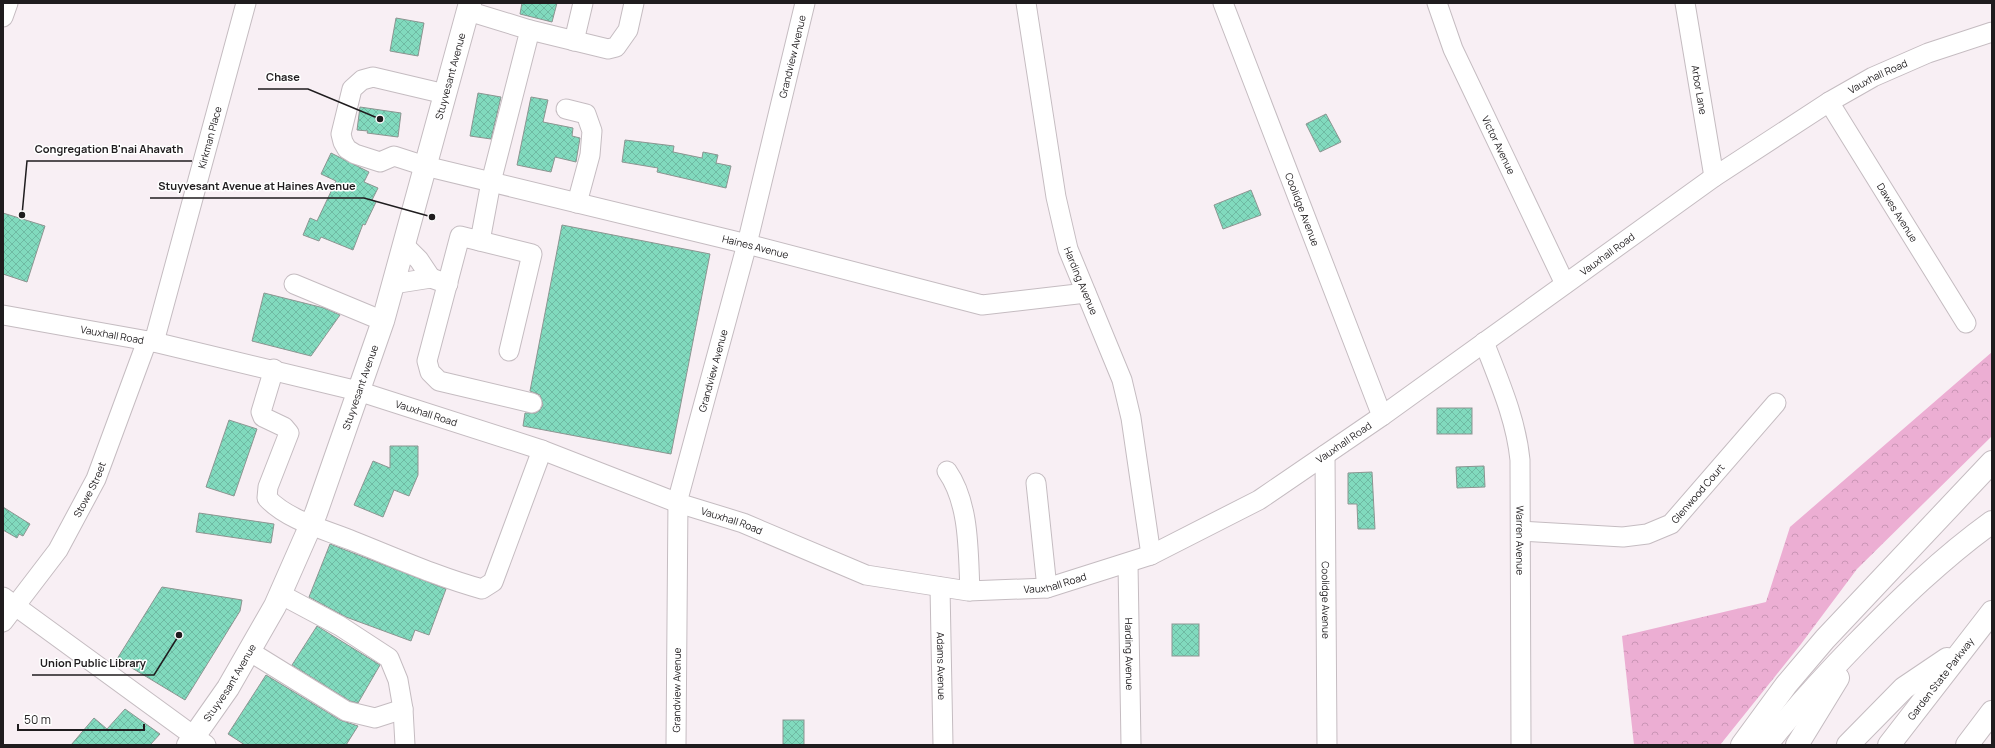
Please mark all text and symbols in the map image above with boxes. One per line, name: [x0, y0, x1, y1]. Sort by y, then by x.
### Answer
street label: Grandview Avenue: [775, 13, 809, 99]
street label: Stuyvesant Avenue: [431, 31, 469, 121]
street label: Vauxhall Road: [1846, 56, 1909, 97]
street label: Arbor Lane: [1688, 64, 1710, 116]
callout: Chase: [258, 66, 308, 89]
text: Chase: [266, 69, 300, 84]
street label: Kirkman Place: [194, 105, 225, 170]
street label: Victor Avenue: [1479, 113, 1519, 177]
callout: Congregation B'nai Ahavath: [27, 138, 192, 161]
text: Congregation B'nai Ahavath: [35, 141, 183, 156]
street label: Coolidge Avenue: [1282, 170, 1323, 248]
callout: Stuyvesant Avenue at Haines Avenue: [150, 175, 364, 198]
text: Stuyvesant Avenue at Haines Avenue: [158, 178, 356, 193]
street label: Dawes Avenue: [1874, 180, 1921, 245]
street label: Vauxhall Road: [1577, 229, 1637, 278]
street label: Haines Avenue: [721, 231, 790, 262]
street label: Harding Avenue: [1061, 245, 1101, 317]
street label: Vauxhall Road: [79, 322, 145, 347]
street label: Grandview Avenue: [695, 328, 731, 413]
street label: Stuyvesant Avenue: [339, 343, 381, 432]
street label: Vauxhall Road: [394, 396, 459, 429]
street label: Vauxhall Road: [1313, 418, 1374, 466]
street label: Stowe Street: [70, 460, 109, 520]
street label: Glenwood Court: [1668, 460, 1727, 526]
street label: Vauxhall Road: [699, 503, 765, 538]
street label: Warren Avenue: [1513, 505, 1527, 575]
street label: Coolidge Avenue: [1319, 561, 1333, 639]
street label: Vauxhall Road: [1023, 569, 1088, 596]
street label: Harding Avenue: [1122, 618, 1137, 690]
street label: Adams Avenue: [934, 632, 949, 700]
street label: Garden State Parkway: [1904, 634, 1977, 723]
street label: Stuyvesant Avenue: [200, 641, 259, 724]
street label: Grandview Avenue: [669, 647, 684, 733]
callout: Union Public Library: [32, 652, 154, 675]
text: Union Public Library: [40, 655, 147, 670]
scale bar: [18, 706, 144, 732]
text: 50 m: [24, 711, 51, 728]

